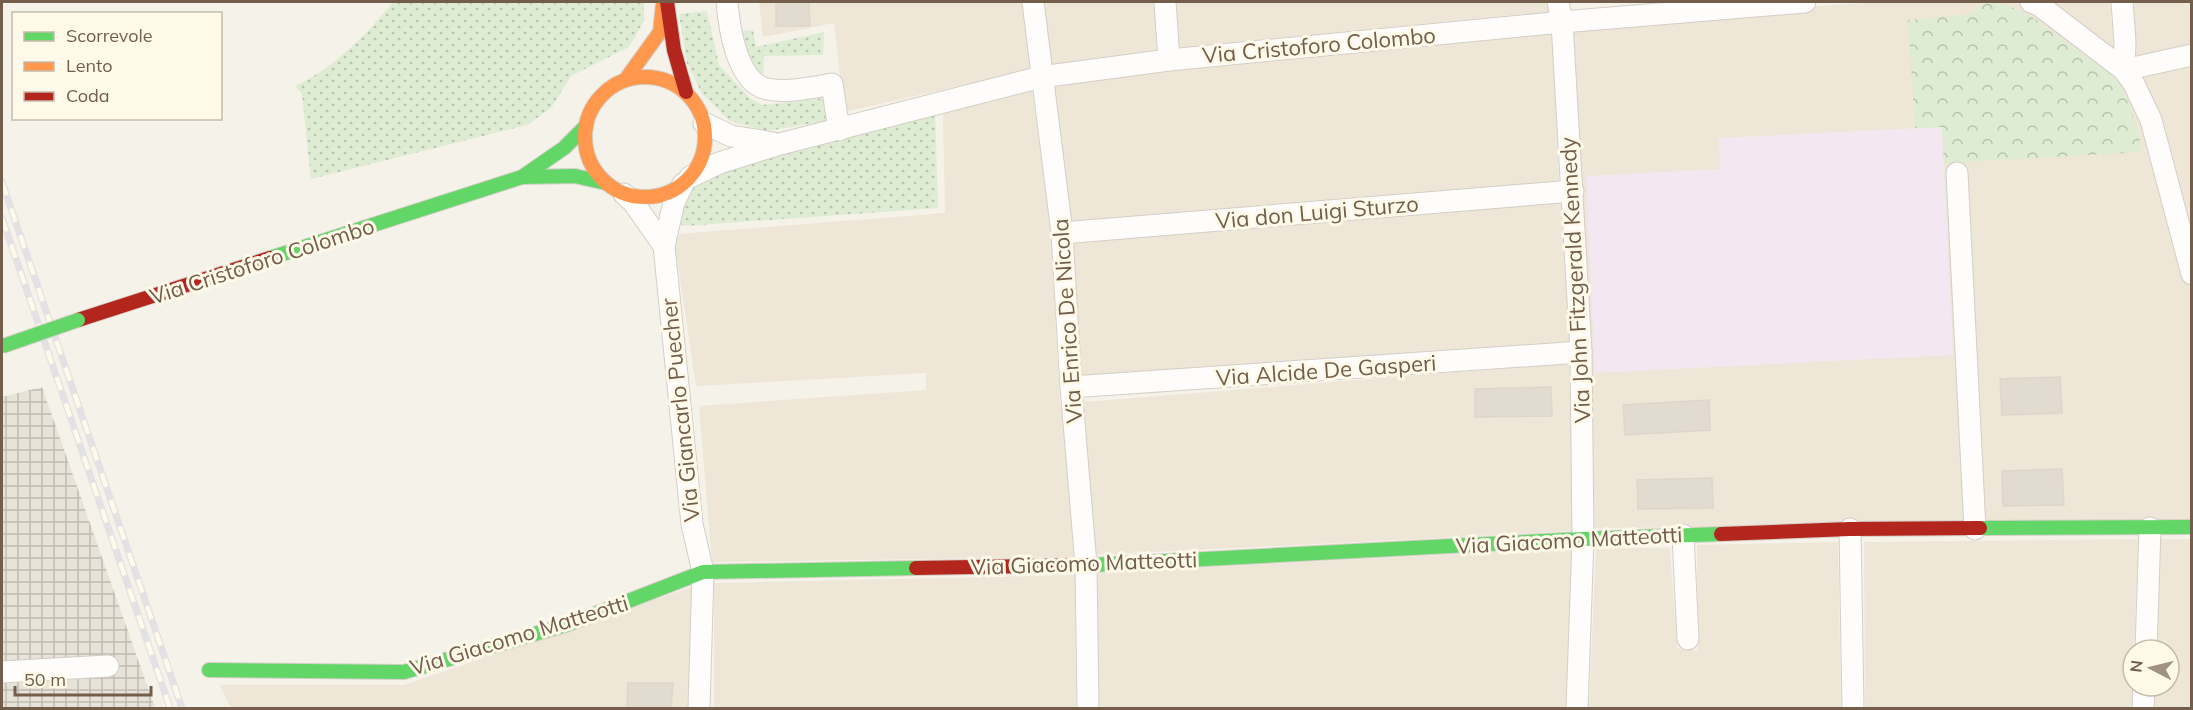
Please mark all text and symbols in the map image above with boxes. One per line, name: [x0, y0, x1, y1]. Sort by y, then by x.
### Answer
legend: [12, 12, 222, 120]
street label: Via Cristoforo Colombo: [1201, 21, 1437, 69]
text: Scorrevole: [66, 24, 153, 47]
text: Lento: [66, 54, 113, 77]
text: Coda: [66, 84, 110, 107]
street label: Via John Fitzgerald Kennedy: [1554, 136, 1596, 424]
street label: Via don Luigi Sturzo: [1214, 189, 1420, 235]
street label: Via Cristoforo Colombo: [146, 211, 378, 311]
street label: Via Enrico De Nicola: [1046, 218, 1088, 424]
street label: Via Giancarlo Puecher: [654, 297, 706, 523]
street label: Via Alcide De Gasperi: [1215, 348, 1437, 392]
street label: Via Giacomo Matteotti: [1455, 520, 1683, 560]
street label: Via Giacomo Matteotti: [970, 545, 1198, 581]
street label: Via Giacomo Matteotti: [406, 588, 632, 682]
north arrow: [2121, 638, 2181, 698]
scale bar: [15, 659, 152, 697]
text: N: [2125, 659, 2147, 673]
text: 50 m: [24, 668, 66, 691]

